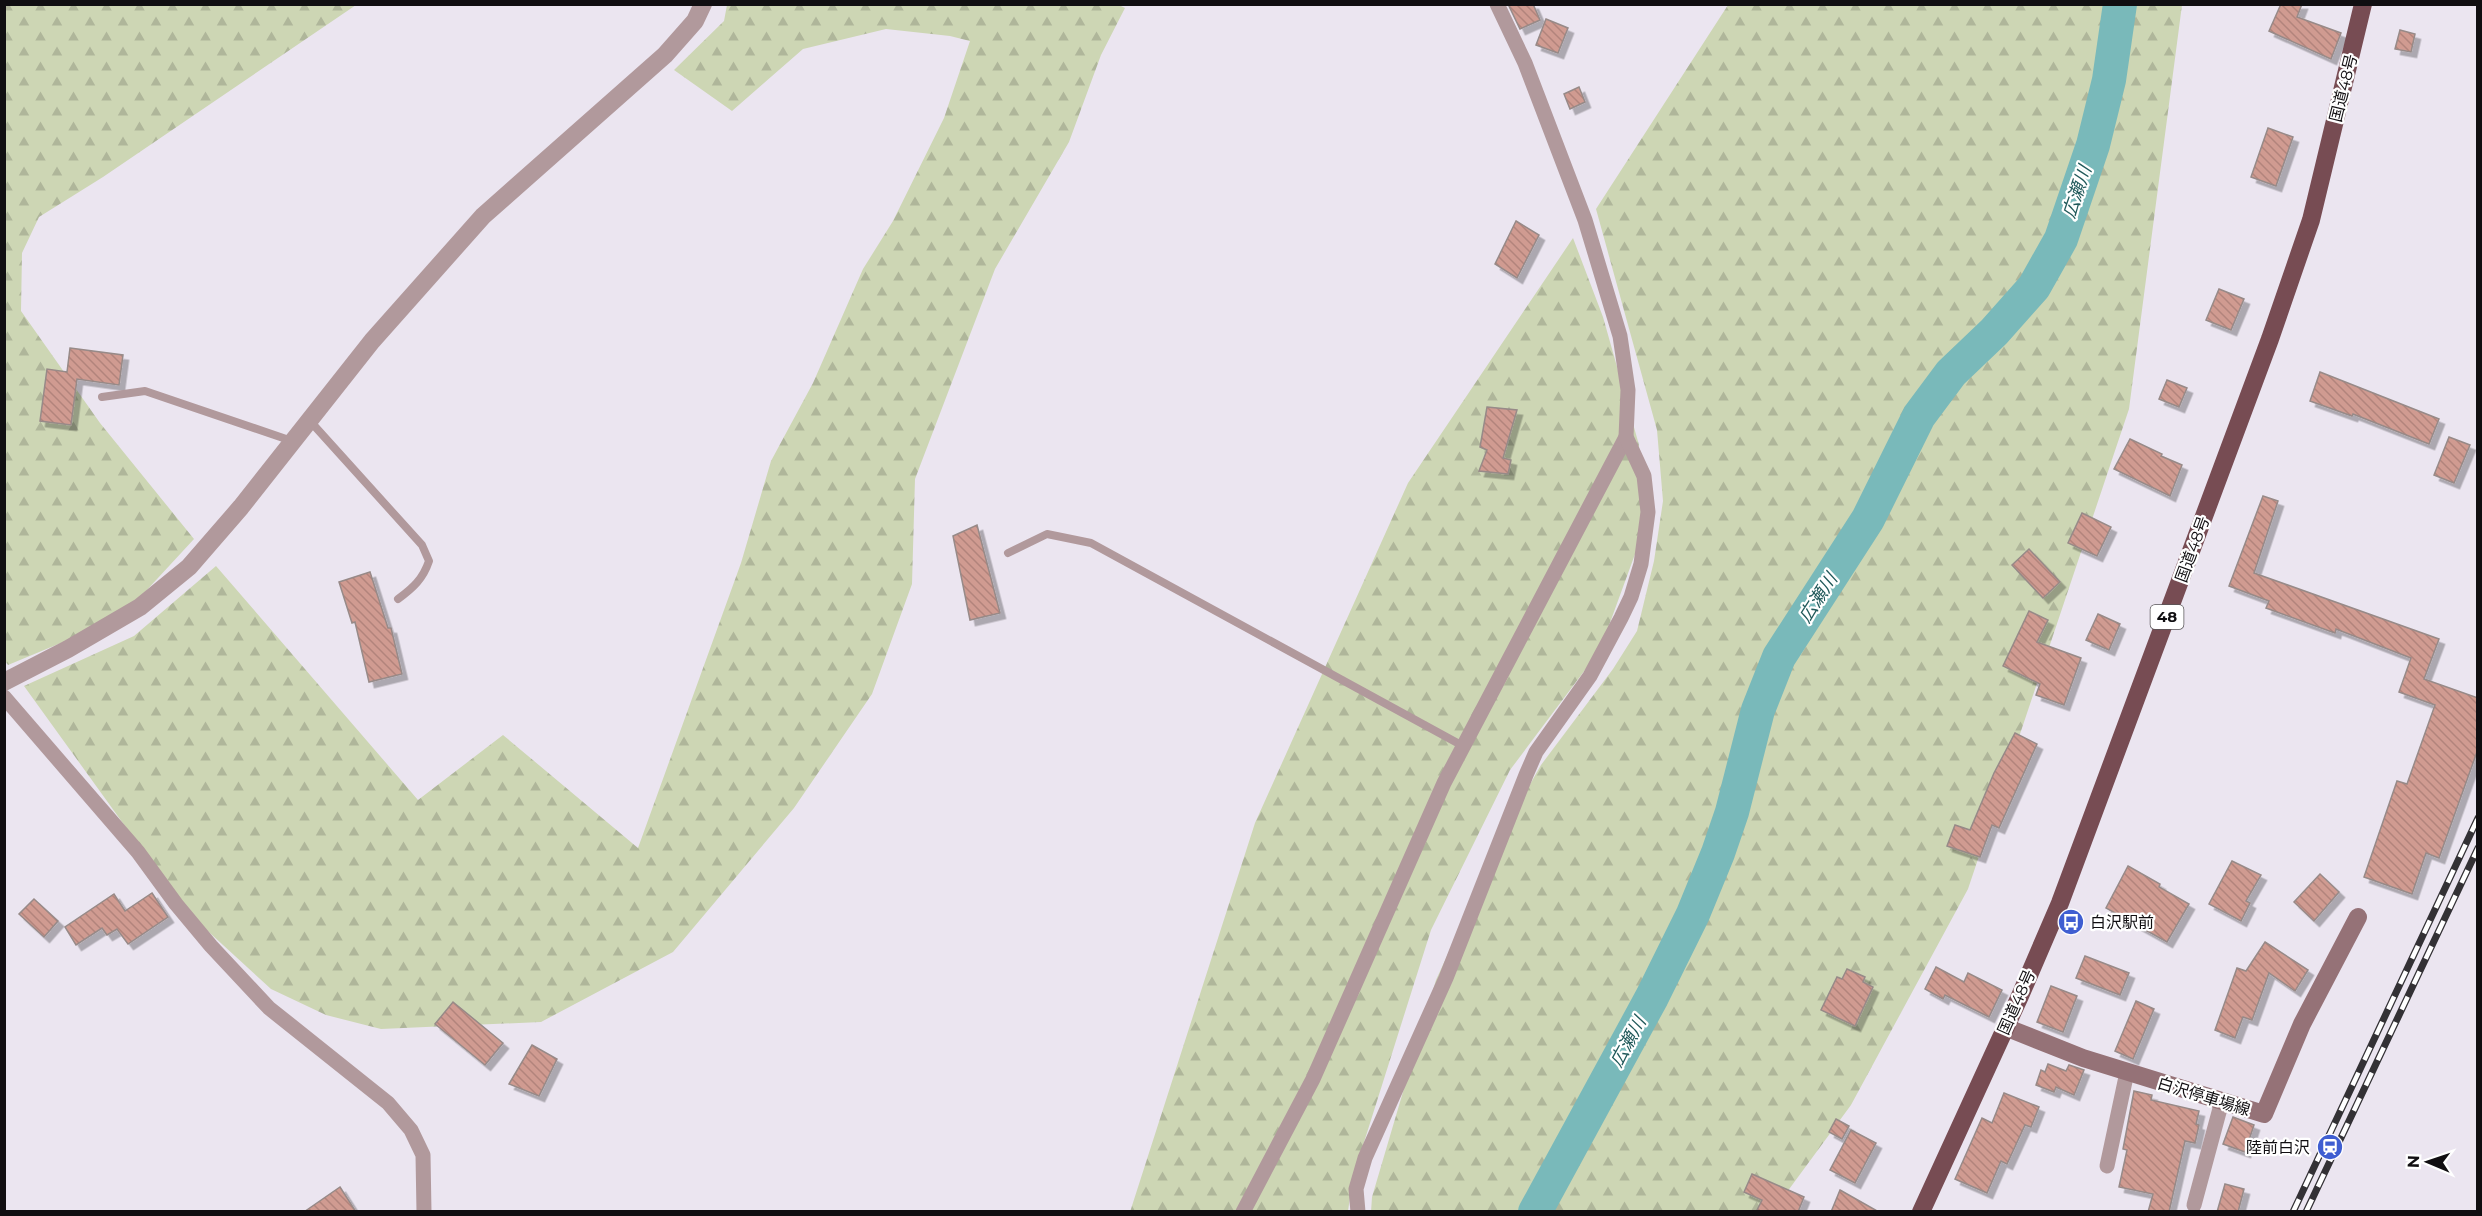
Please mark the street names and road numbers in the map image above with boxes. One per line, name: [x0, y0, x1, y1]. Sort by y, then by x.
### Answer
street label: 国道48号: [2326, 52, 2361, 124]
street label: 国道48号: [2172, 514, 2213, 585]
road number: 48: [2150, 605, 2184, 629]
street label: 国道48号: [1994, 967, 2039, 1038]
street label: 白沢停車場線: [2155, 1073, 2253, 1120]

